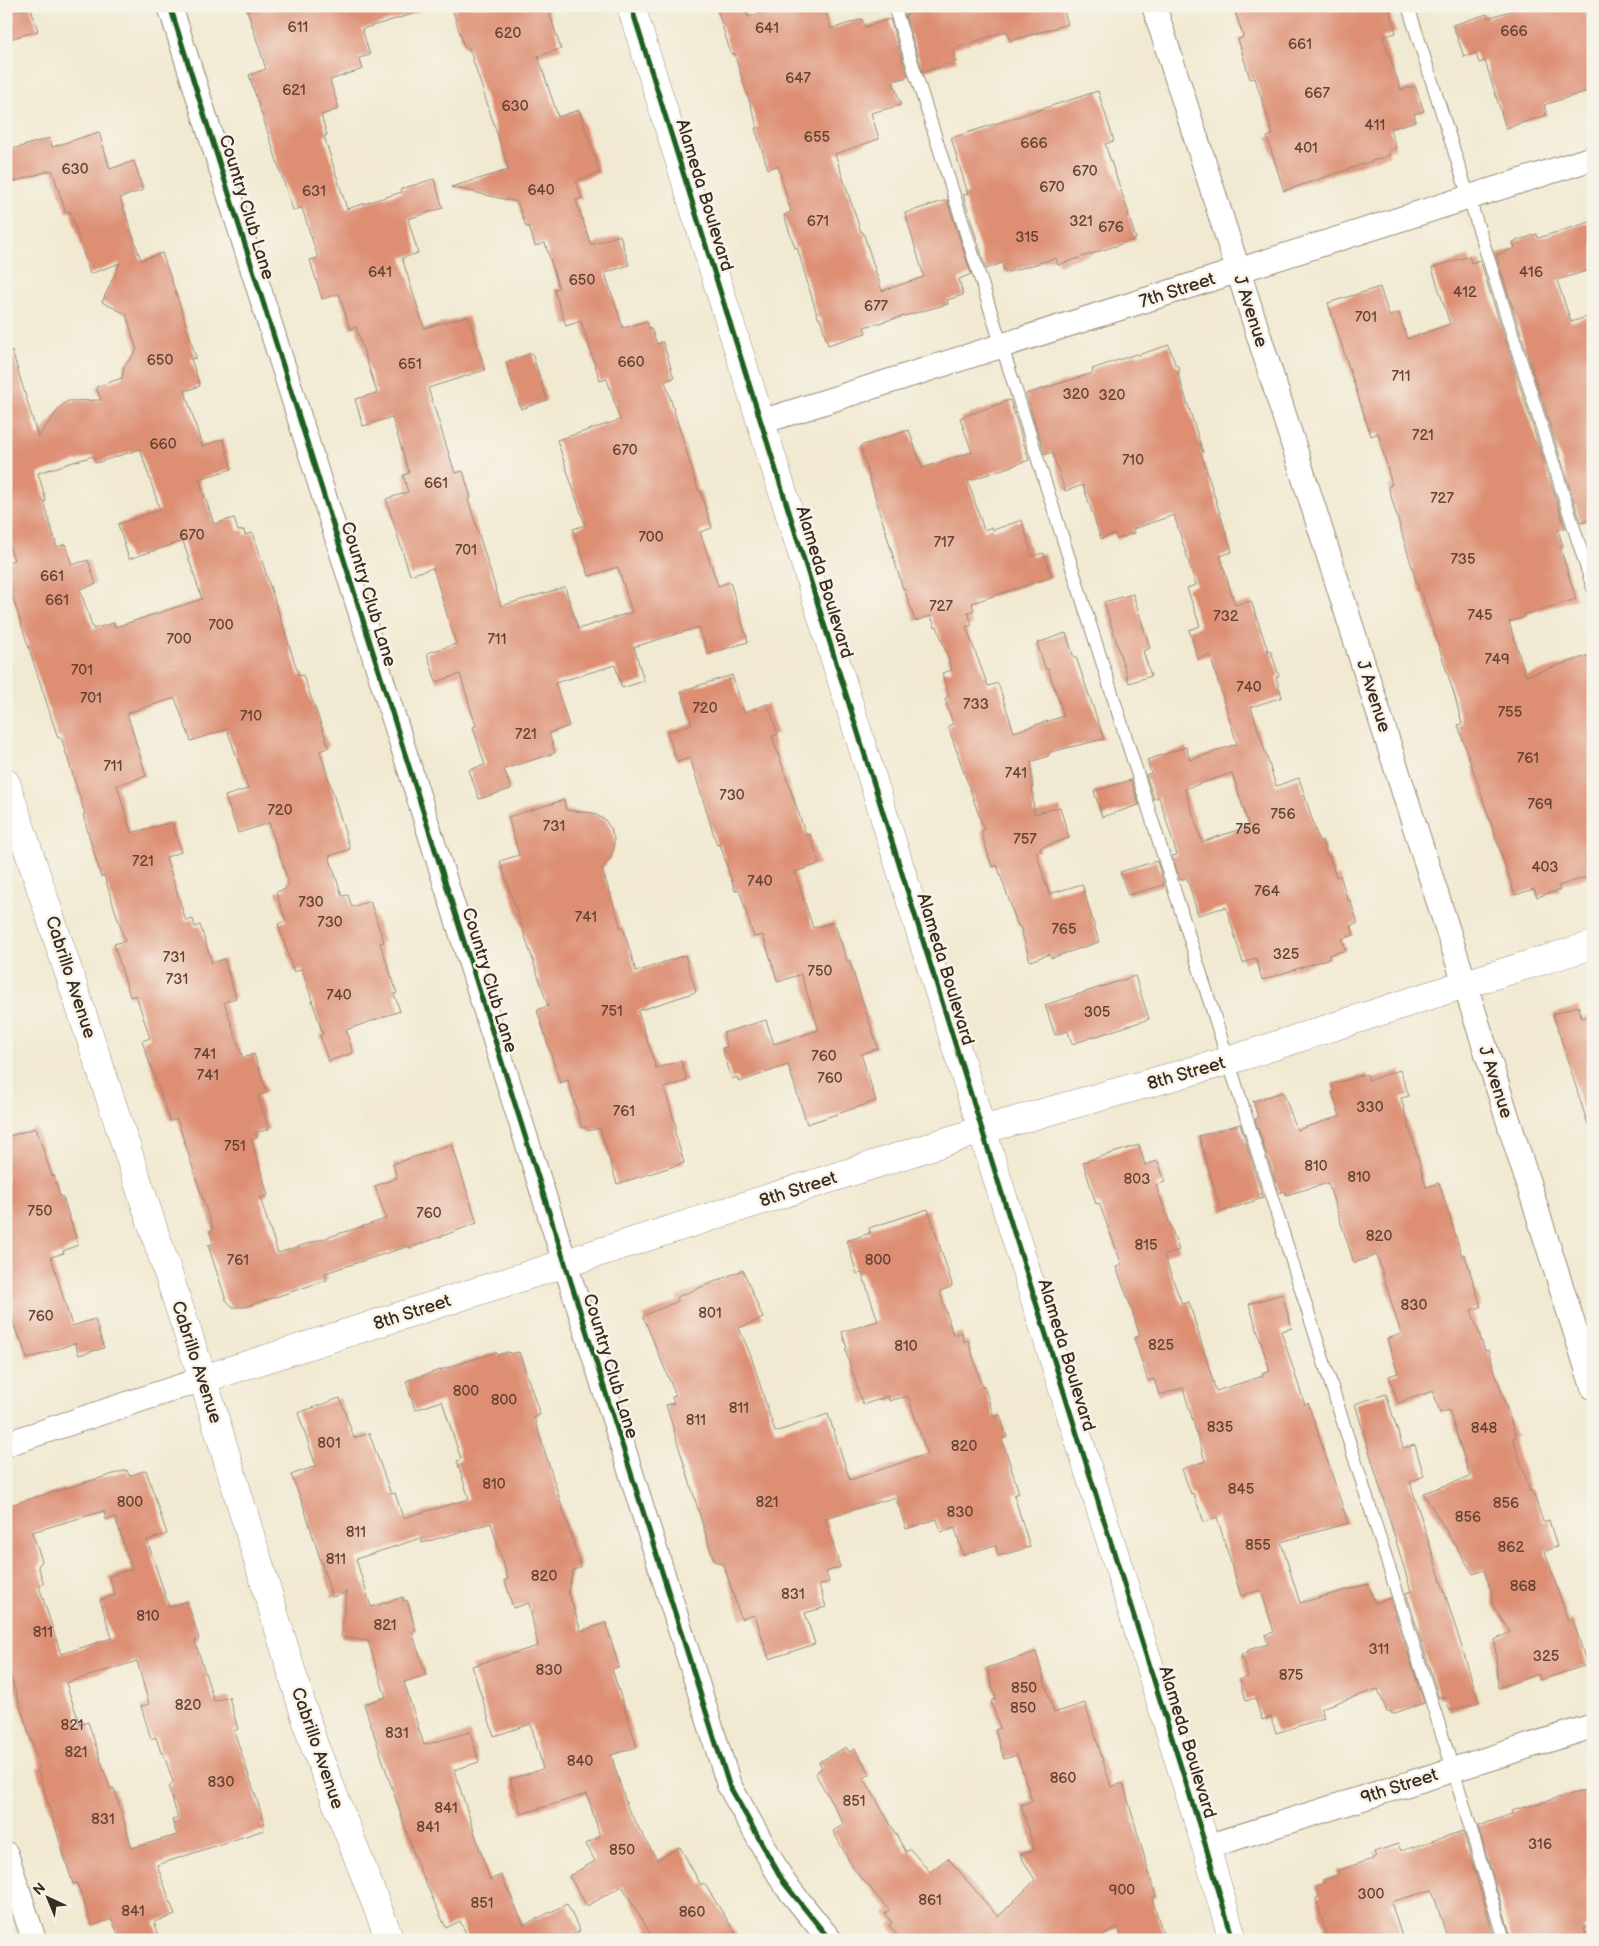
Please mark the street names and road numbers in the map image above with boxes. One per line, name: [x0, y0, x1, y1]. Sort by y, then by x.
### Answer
street label: Alameda Boulevard: [671, 117, 738, 274]
street label: Country Club Lane: [214, 132, 279, 282]
street label: 7th Street: [1137, 268, 1218, 313]
street label: J Avenue: [1229, 272, 1272, 350]
street label: Alameda Boulevard: [791, 504, 858, 661]
street label: Country Club Lane: [336, 519, 401, 669]
street label: J Avenue: [1352, 657, 1395, 735]
street label: Alameda Boulevard: [912, 891, 979, 1048]
street label: Country Club Lane: [457, 905, 522, 1055]
street label: Cabrillo Avenue: [41, 913, 100, 1041]
street label: J Avenue: [1474, 1043, 1517, 1121]
street label: 8th Street: [1145, 1052, 1228, 1095]
street label: 8th Street: [757, 1167, 840, 1212]
street label: Alameda Boulevard: [1033, 1277, 1100, 1434]
street label: 8th Street: [371, 1290, 454, 1335]
street label: Country Club Lane: [578, 1291, 643, 1441]
street label: Cabrillo Avenue: [167, 1298, 226, 1426]
street label: Alameda Boulevard: [1154, 1664, 1221, 1821]
street label: Cabrillo Avenue: [287, 1685, 348, 1812]
street label: 9th Street: [1358, 1764, 1441, 1809]

